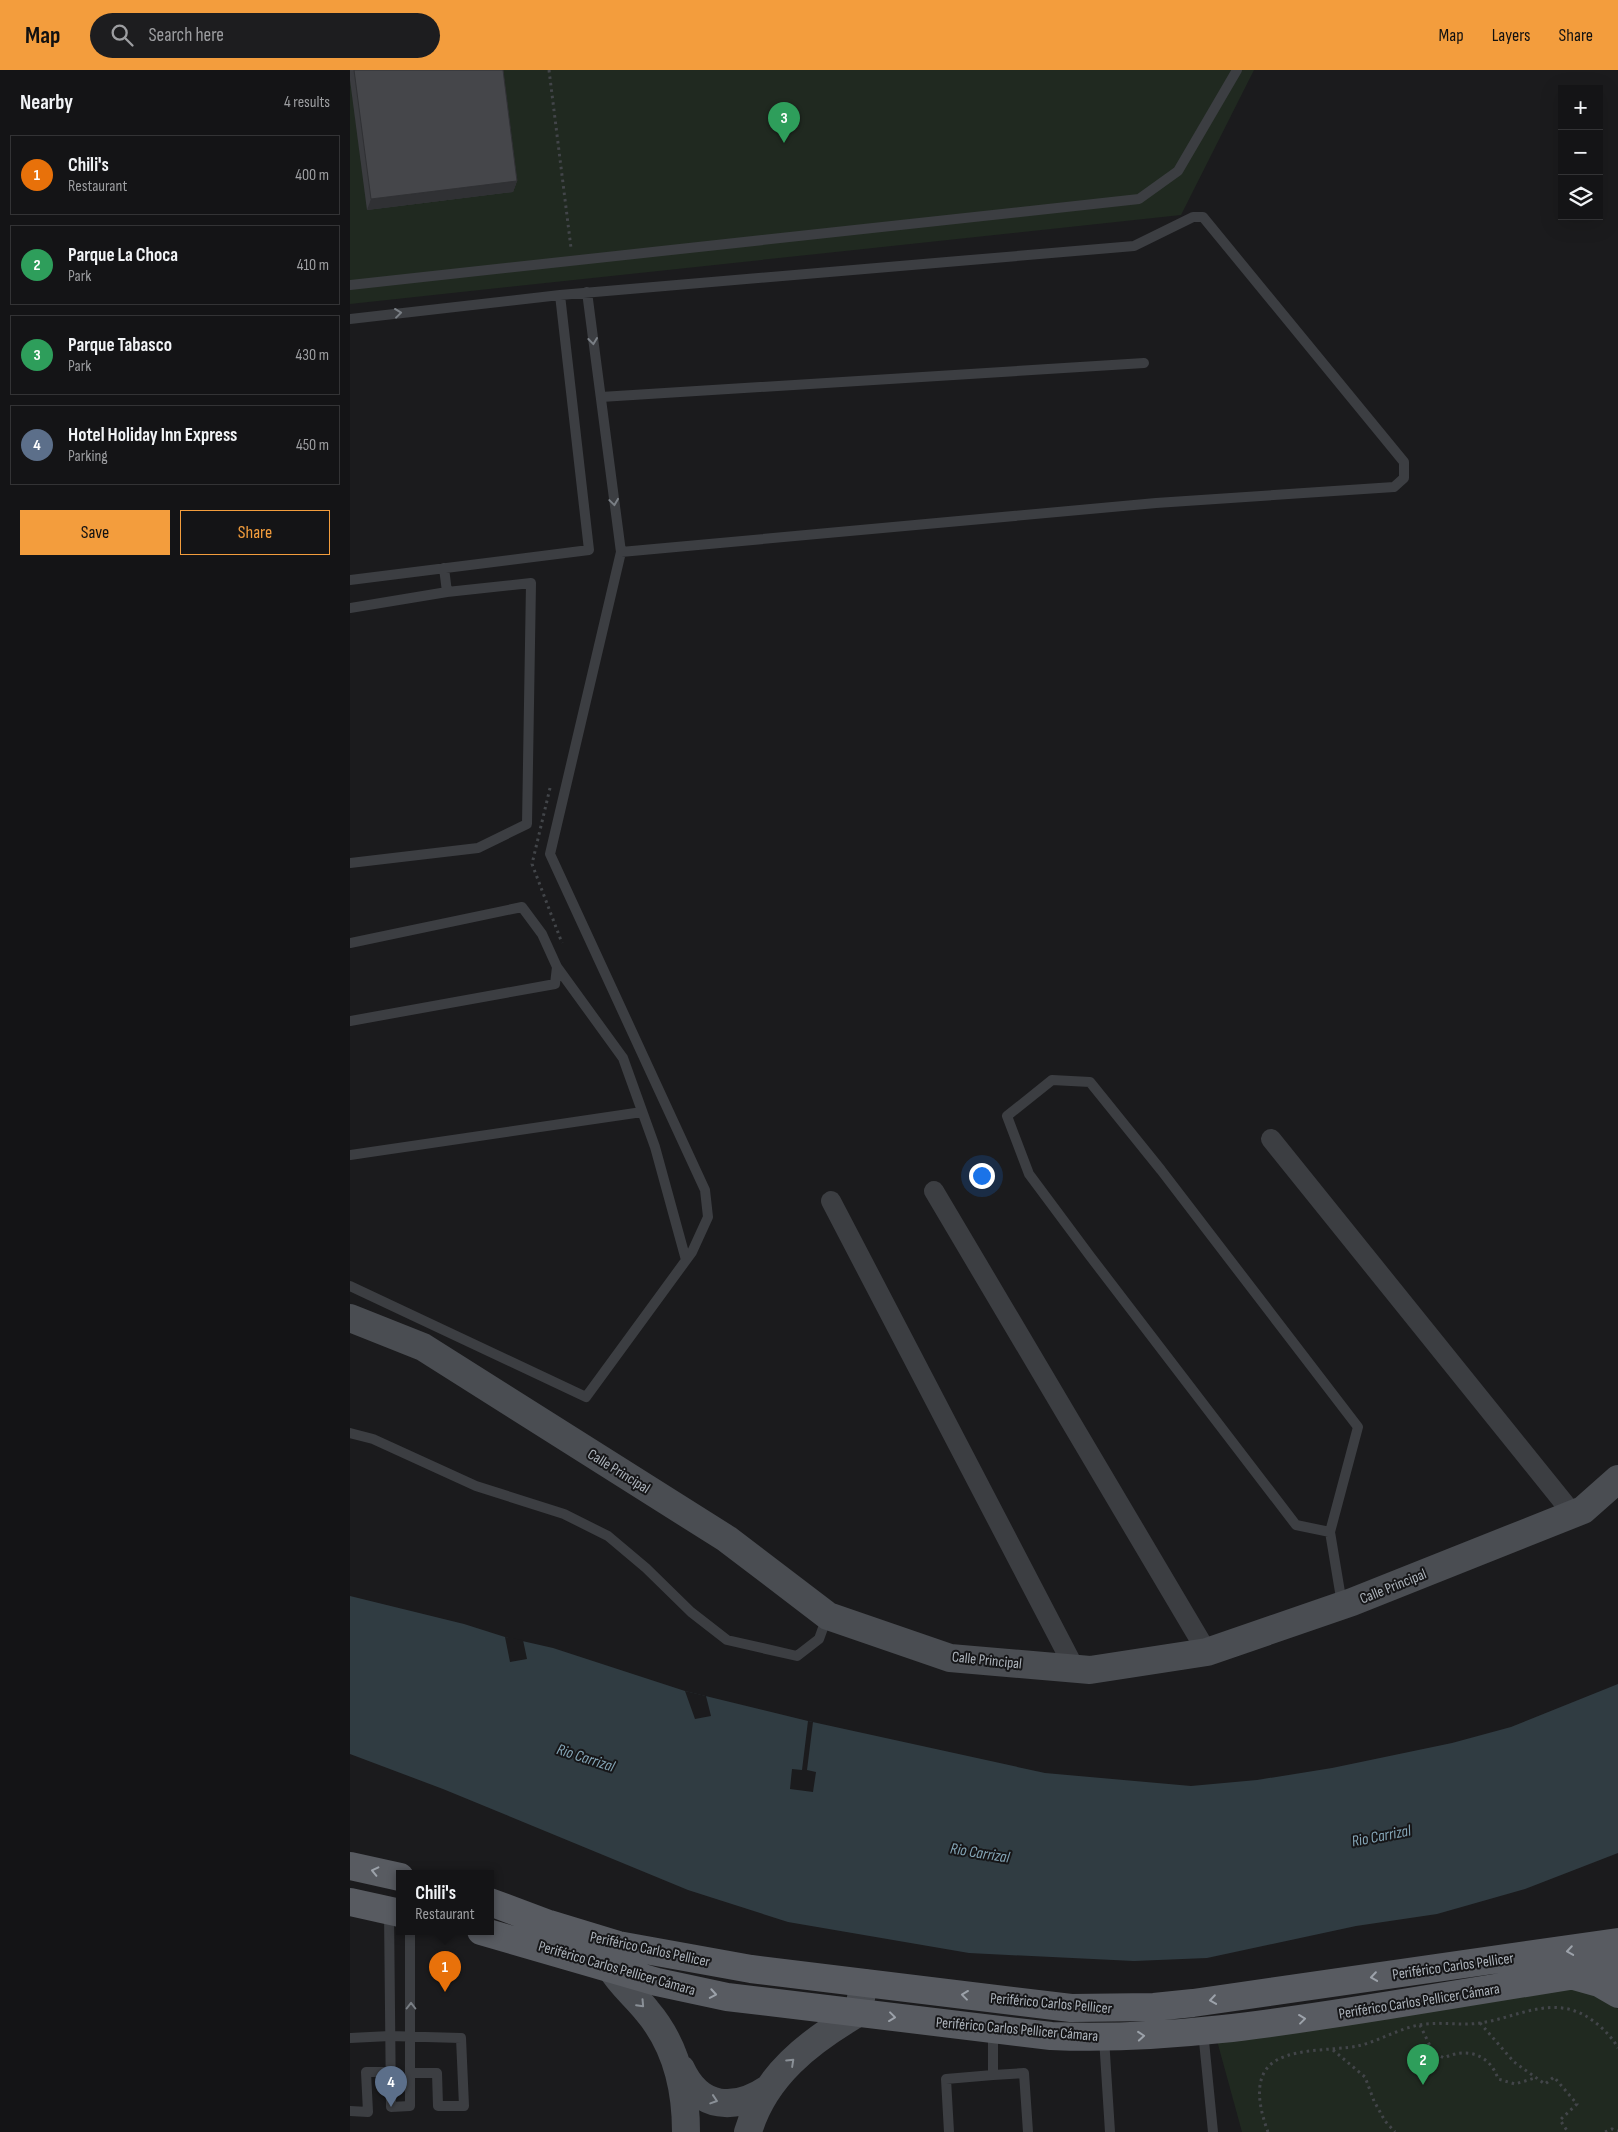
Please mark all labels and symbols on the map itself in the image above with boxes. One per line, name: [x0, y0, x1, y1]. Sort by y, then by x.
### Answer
pin: 3: [768, 102, 800, 143]
one-way arrow: [395, 308, 403, 319]
one-way arrow: [587, 337, 598, 345]
one-way arrow: [609, 498, 619, 506]
your location: [969, 1163, 995, 1189]
street label: Calle Principal: [584, 1445, 654, 1498]
street label: Calle Principal: [1357, 1565, 1429, 1608]
street label: Calle Principal: [951, 1647, 1023, 1674]
water label: Rio Carrizal: [554, 1740, 618, 1777]
water label: Rio Carrizal: [1350, 1821, 1414, 1852]
water label: Rio Carrizal: [949, 1839, 1012, 1868]
one-way arrow: [371, 1866, 379, 1877]
street label: Periférico Carlos Pellicer: [588, 1927, 712, 1972]
street label: Periférico Carlos Pellicer Cámara: [536, 1937, 698, 2000]
one-way arrow: [1566, 1945, 1574, 1955]
street label: Periférico Carlos Pellicer: [1391, 1948, 1516, 1984]
pin: 1: [429, 1951, 461, 1992]
one-way arrow: [1370, 1971, 1378, 1982]
street label: Periférico Carlos Pellicer Cámara: [1337, 1979, 1501, 2024]
one-way arrow: [709, 1989, 718, 1999]
street label: Periférico Carlos Pellicer: [989, 1989, 1113, 2018]
one-way arrow: [960, 1991, 969, 2001]
one-way arrow: [1209, 1994, 1217, 2005]
one-way arrow: [635, 1999, 644, 2008]
one-way arrow: [405, 2002, 416, 2010]
one-way arrow: [888, 2011, 896, 2022]
street label: Periférico Carlos Pellicer Cámara: [935, 2013, 1099, 2046]
one-way arrow: [1298, 2014, 1306, 2025]
one-way arrow: [1137, 2031, 1145, 2042]
pin: 2: [1407, 2044, 1439, 2085]
one-way arrow: [786, 2059, 795, 2068]
pin: 4: [375, 2066, 407, 2107]
one-way arrow: [709, 2094, 718, 2104]

